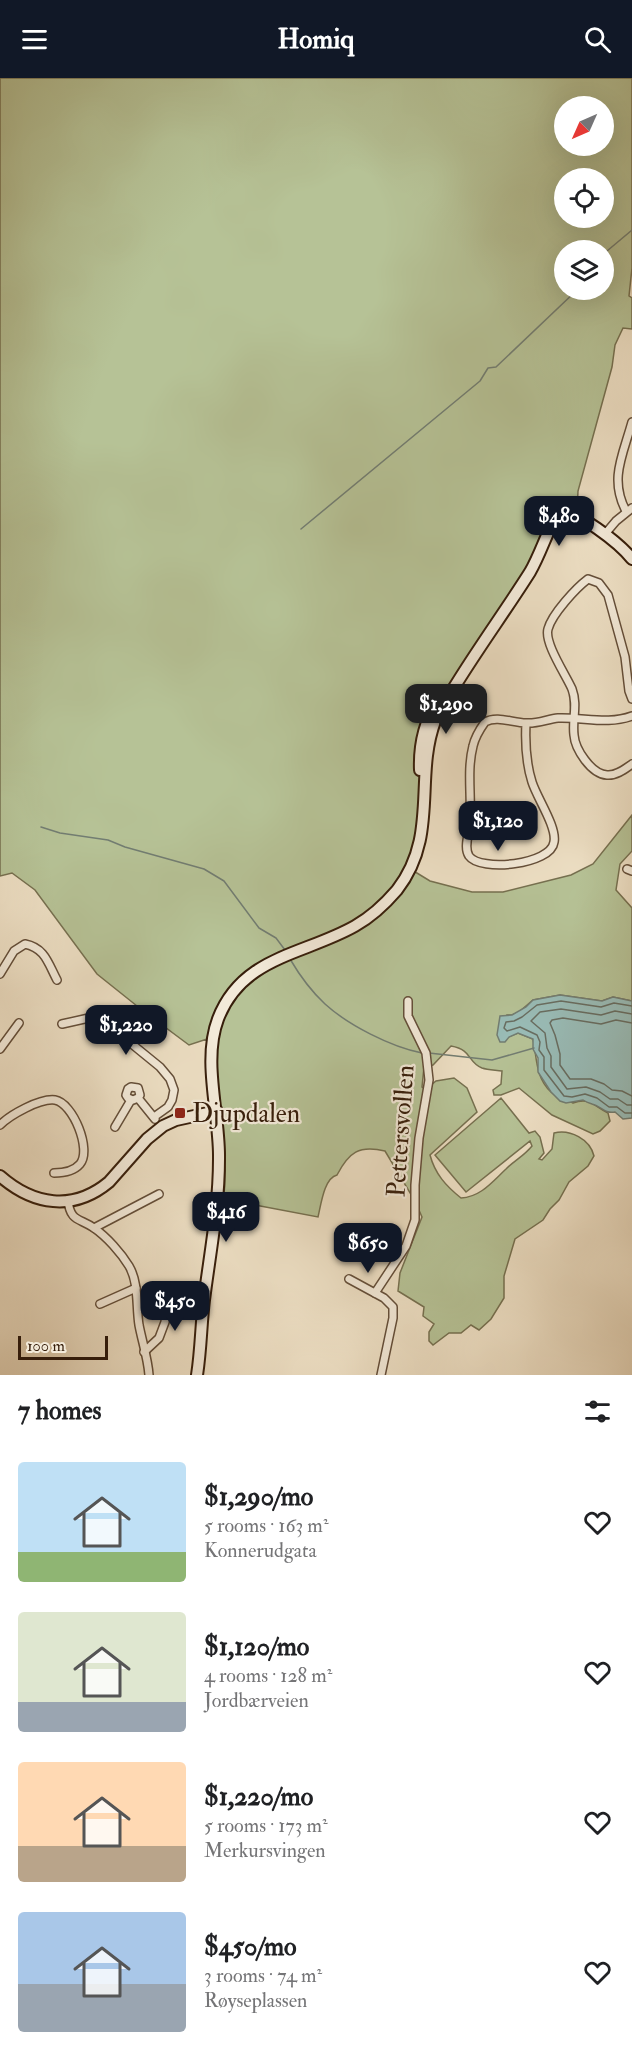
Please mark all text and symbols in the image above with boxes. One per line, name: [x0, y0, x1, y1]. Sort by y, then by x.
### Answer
icon: menu: [18, 23, 51, 56]
text: Homiq: [278, 23, 354, 56]
icon: search: [581, 23, 614, 56]
north arrow: [554, 96, 614, 156]
map controls: [554, 96, 614, 300]
button: locate: [554, 168, 614, 228]
button: layers: [554, 240, 614, 300]
pin: $480: [523, 496, 595, 547]
text: $480: [538, 503, 580, 528]
pin: $1,290: [397, 684, 495, 735]
text: $1,290: [419, 691, 473, 716]
pin: $1,120: [449, 801, 547, 852]
text: $1,120: [473, 808, 523, 833]
pin: $1,220: [77, 1005, 175, 1056]
text: $1,220: [99, 1012, 153, 1037]
street label: Pettersvollen: [380, 1064, 422, 1198]
place label: Djupdalen: [192, 1098, 300, 1131]
marker: Djupdalen: [173, 1106, 187, 1120]
pin: $416: [190, 1192, 262, 1243]
text: $416: [206, 1199, 246, 1224]
pin: $650: [332, 1223, 404, 1274]
text: $650: [348, 1230, 388, 1255]
pin: $450: [139, 1281, 211, 1332]
text: $450: [155, 1288, 195, 1313]
scale bar: [18, 1333, 108, 1360]
text: 100 m: [27, 1336, 65, 1356]
text: 7 homes: [18, 1395, 101, 1427]
icon: filters: [581, 1395, 614, 1428]
text: $1,290/mo: [204, 1481, 313, 1513]
icon: home: [66, 1486, 138, 1558]
icon: heart: [581, 1506, 614, 1539]
text: 5 rooms · 163 m²: [204, 1513, 329, 1538]
text: Konnerudgata: [204, 1538, 317, 1563]
text: $1,120/mo: [204, 1631, 309, 1663]
icon: home: [66, 1636, 138, 1708]
icon: heart: [581, 1656, 614, 1689]
text: 4 rooms · 128 m²: [204, 1663, 332, 1688]
text: Jordbærveien: [204, 1688, 309, 1713]
text: $1,220/mo: [204, 1781, 313, 1813]
icon: home: [66, 1786, 138, 1858]
icon: heart: [581, 1806, 614, 1839]
text: 5 rooms · 173 m²: [204, 1813, 328, 1838]
text: Merkursvingen: [204, 1838, 326, 1863]
text: $450/mo: [204, 1931, 297, 1963]
icon: home: [66, 1936, 138, 2008]
icon: heart: [581, 1956, 614, 1989]
text: 3 rooms · 74 m²: [204, 1963, 322, 1988]
text: Røyseplassen: [204, 1988, 307, 2013]

